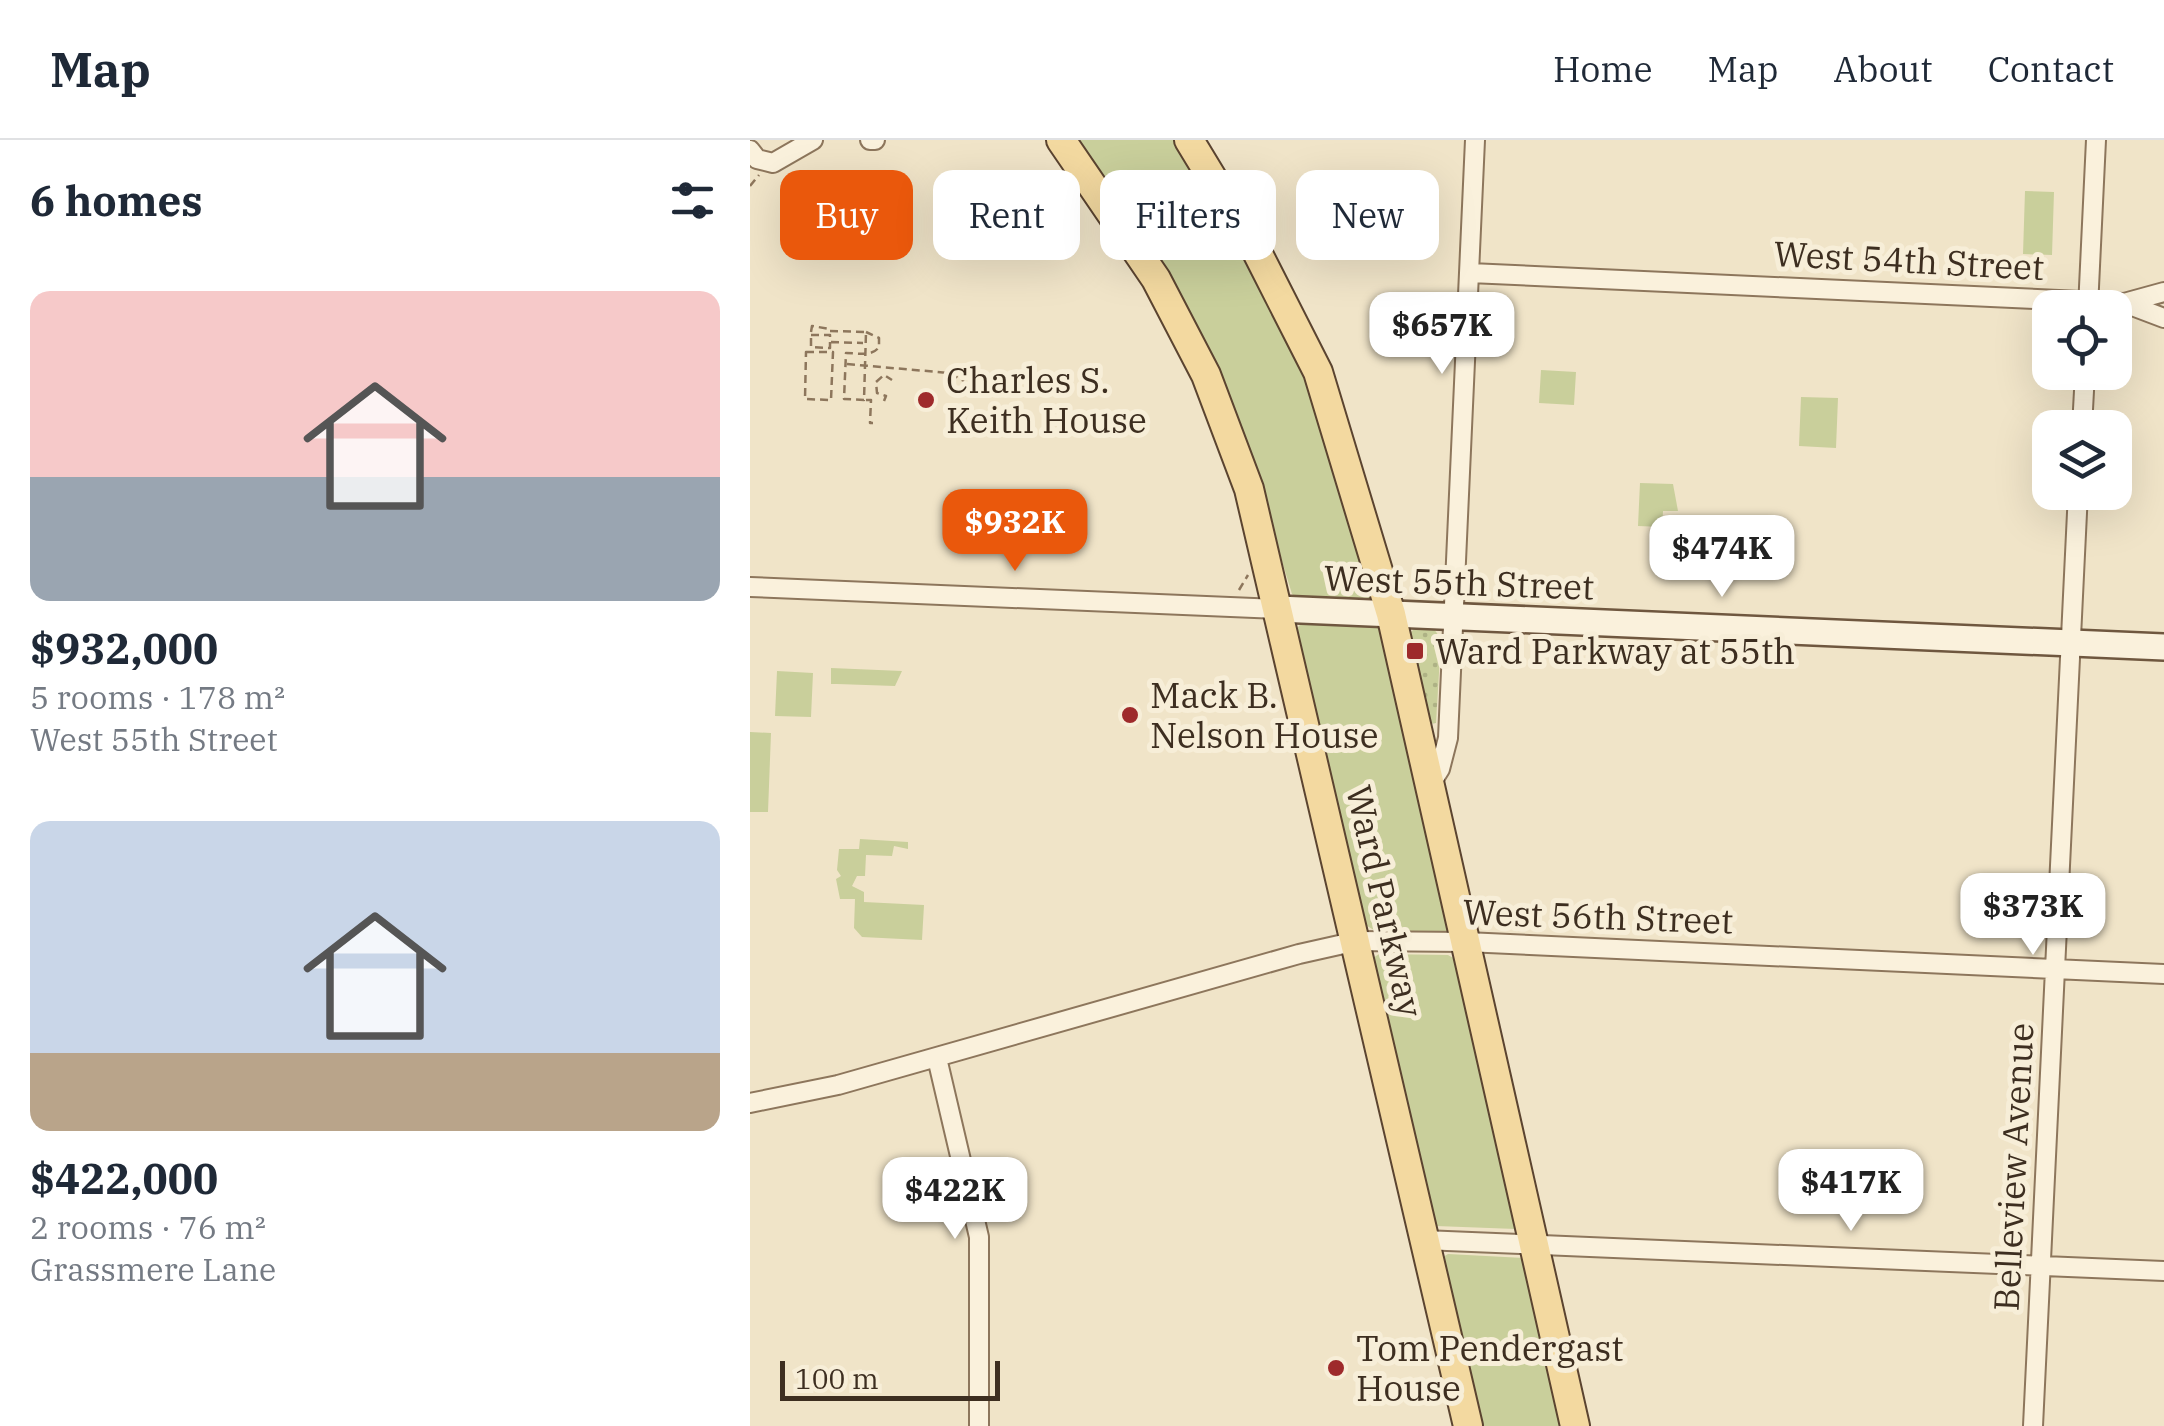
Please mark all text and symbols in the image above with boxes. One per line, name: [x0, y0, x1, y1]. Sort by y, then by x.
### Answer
text: Map: [50, 38, 151, 100]
text: Home: [1553, 46, 1652, 92]
text: Map: [1707, 46, 1779, 92]
text: About: [1834, 46, 1933, 92]
text: Contact: [1988, 46, 2114, 92]
chip: Buy: [780, 170, 913, 260]
chip: Rent: [933, 170, 1080, 260]
chip: Filters: [1100, 170, 1276, 260]
chip: New: [1296, 170, 1439, 260]
text: 6 homes: [30, 173, 203, 228]
icon: filters: [665, 173, 720, 228]
street label: West 54th Street: [1772, 230, 2046, 290]
map controls: [2032, 290, 2132, 510]
button: locate: [2032, 290, 2132, 390]
pin: $657K: [1372, 292, 1512, 377]
text: $657K: [1391, 303, 1493, 345]
icon: home: [285, 356, 465, 536]
place label: Charles S. Keith House: [946, 357, 1147, 443]
marker: Charles S. Keith House: [915, 389, 937, 411]
button: layers: [2032, 410, 2132, 510]
pin: $932K: [945, 489, 1085, 574]
text: $932K: [964, 500, 1066, 542]
pin: $474K: [1652, 515, 1792, 600]
text: $474K: [1671, 526, 1773, 568]
street label: West 55th Street: [1323, 554, 1595, 610]
text: $932,000: [30, 621, 218, 676]
place label: Ward Parkway at 55th: [1435, 628, 1795, 674]
marker: Ward Parkway at 55th: [1404, 640, 1426, 662]
place label: Mack B. Nelson House: [1150, 672, 1378, 758]
text: 5 rooms · 178 m²: [30, 676, 285, 718]
marker: Mack B. Nelson House: [1119, 704, 1141, 726]
text: West 55th Street: [30, 718, 278, 760]
street label: Ward Parkway: [1336, 781, 1434, 1022]
pin: $373K: [1963, 873, 2103, 958]
text: $373K: [1982, 884, 2084, 926]
icon: home: [285, 886, 465, 1066]
street label: West 56th Street: [1462, 888, 1734, 944]
street label: Belleview Avenue: [1982, 1022, 2044, 1312]
pin: $417K: [1781, 1149, 1921, 1234]
text: $422,000: [30, 1151, 218, 1206]
pin: $422K: [885, 1157, 1025, 1242]
text: $417K: [1800, 1160, 1902, 1202]
text: $422K: [904, 1168, 1006, 1210]
text: 2 rooms · 76 m²: [30, 1206, 266, 1248]
text: Grassmere Lane: [30, 1248, 276, 1290]
place label: Tom Pendergast House: [1356, 1325, 1624, 1411]
scale bar: [780, 1356, 1000, 1400]
marker: Tom Pendergast House: [1325, 1357, 1347, 1379]
text: 100 m: [795, 1360, 879, 1397]

